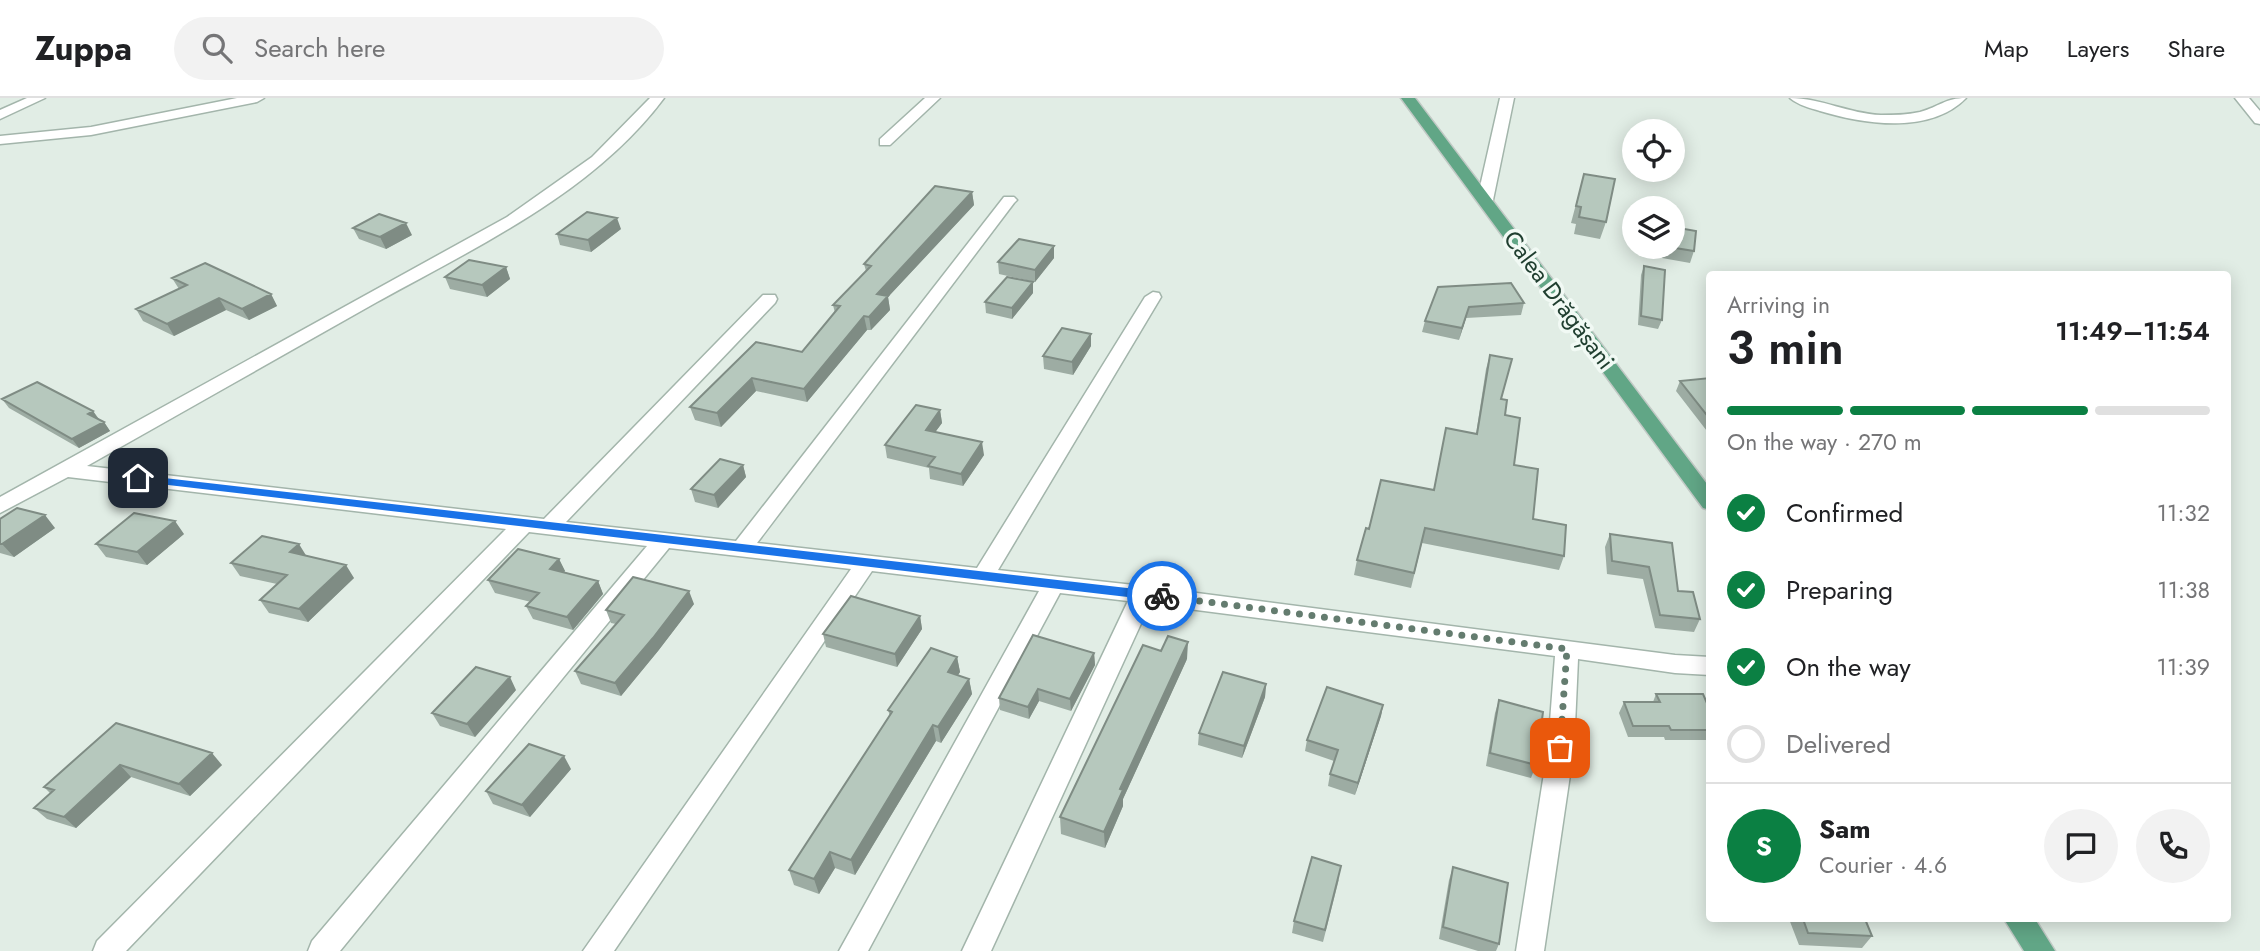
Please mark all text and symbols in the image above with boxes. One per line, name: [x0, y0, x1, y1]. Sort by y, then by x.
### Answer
search box: [174, 17, 664, 80]
text: Zuppa: [35, 25, 132, 72]
icon: search: [198, 29, 236, 67]
text: Search here: [254, 29, 385, 67]
text: Map: [1984, 31, 2029, 66]
text: Layers: [2067, 31, 2129, 66]
text: Share: [2167, 31, 2225, 66]
map controls: [1622, 119, 1685, 259]
button: locate: [1622, 119, 1685, 182]
button: layers: [1622, 196, 1685, 259]
street label: Calea Drăgășani: [1495, 223, 1623, 377]
text: Arriving in: [1727, 288, 1830, 322]
text: 11:49–11:54: [2055, 312, 2210, 350]
text: 3 min: [1727, 315, 1844, 381]
text: On the way · 270 m: [1727, 425, 1922, 459]
pin: [108, 448, 168, 508]
icon: home: [119, 459, 157, 497]
icon: check: [1727, 494, 1765, 532]
text: Confirmed: [1786, 494, 1903, 532]
text: 11:32: [2157, 496, 2210, 530]
courier: [1127, 561, 1197, 631]
icon: check: [1727, 571, 1765, 609]
text: Preparing: [1786, 571, 1893, 609]
text: 11:38: [2157, 573, 2210, 607]
icon: bike: [1143, 577, 1181, 615]
icon: check: [1727, 648, 1765, 686]
text: On the way: [1786, 648, 1911, 686]
text: 11:39: [2157, 650, 2210, 684]
pin: [1530, 718, 1590, 778]
text: Delivered: [1786, 725, 1891, 763]
icon: bag: [1541, 729, 1579, 767]
button: chat: [2044, 809, 2118, 883]
button: phone: [2136, 809, 2210, 883]
text: Sam: [1819, 810, 1871, 848]
text: S: [1756, 827, 1772, 865]
text: Courier · 4.6: [1819, 848, 1947, 882]

